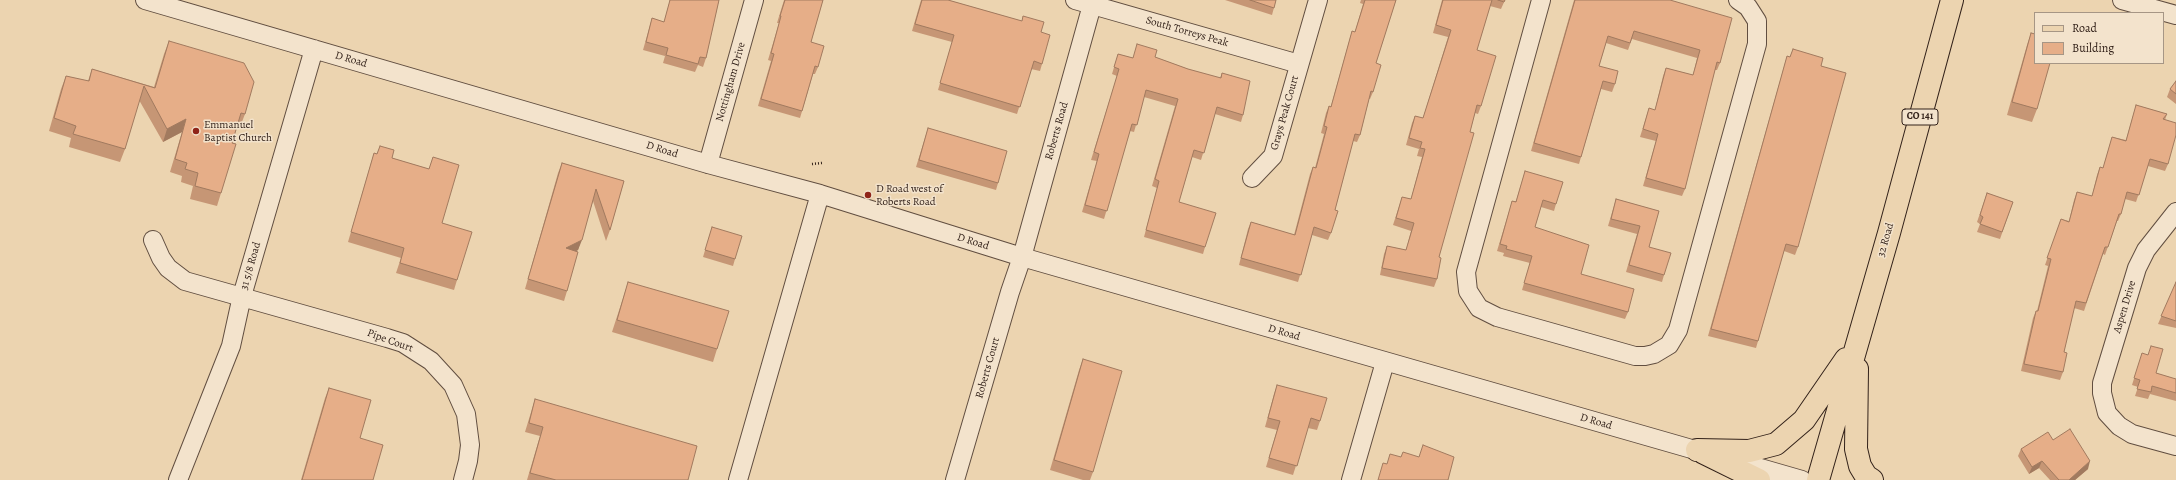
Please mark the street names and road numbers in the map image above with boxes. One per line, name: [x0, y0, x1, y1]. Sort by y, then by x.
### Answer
street label: South Torreys Peak: [1144, 14, 1230, 50]
street label: Nottingham Drive: [713, 41, 749, 123]
street label: D Road: [333, 49, 369, 71]
street label: Grays Peak Court: [1268, 74, 1302, 152]
street label: Roberts Road: [1042, 100, 1072, 162]
road number: CO 141: [1902, 109, 1938, 125]
street label: D Road: [644, 139, 680, 161]
street label: 32 Road: [1875, 221, 1897, 259]
street label: D Road: [955, 231, 991, 253]
street label: 31 5/8 Road: [238, 240, 264, 292]
street label: Aspen Drive: [2111, 279, 2139, 335]
street label: D Road: [1266, 322, 1302, 344]
street label: Pipe Court: [365, 327, 415, 355]
street label: Roberts Court: [973, 336, 1003, 400]
street label: D Road: [1578, 411, 1614, 433]

